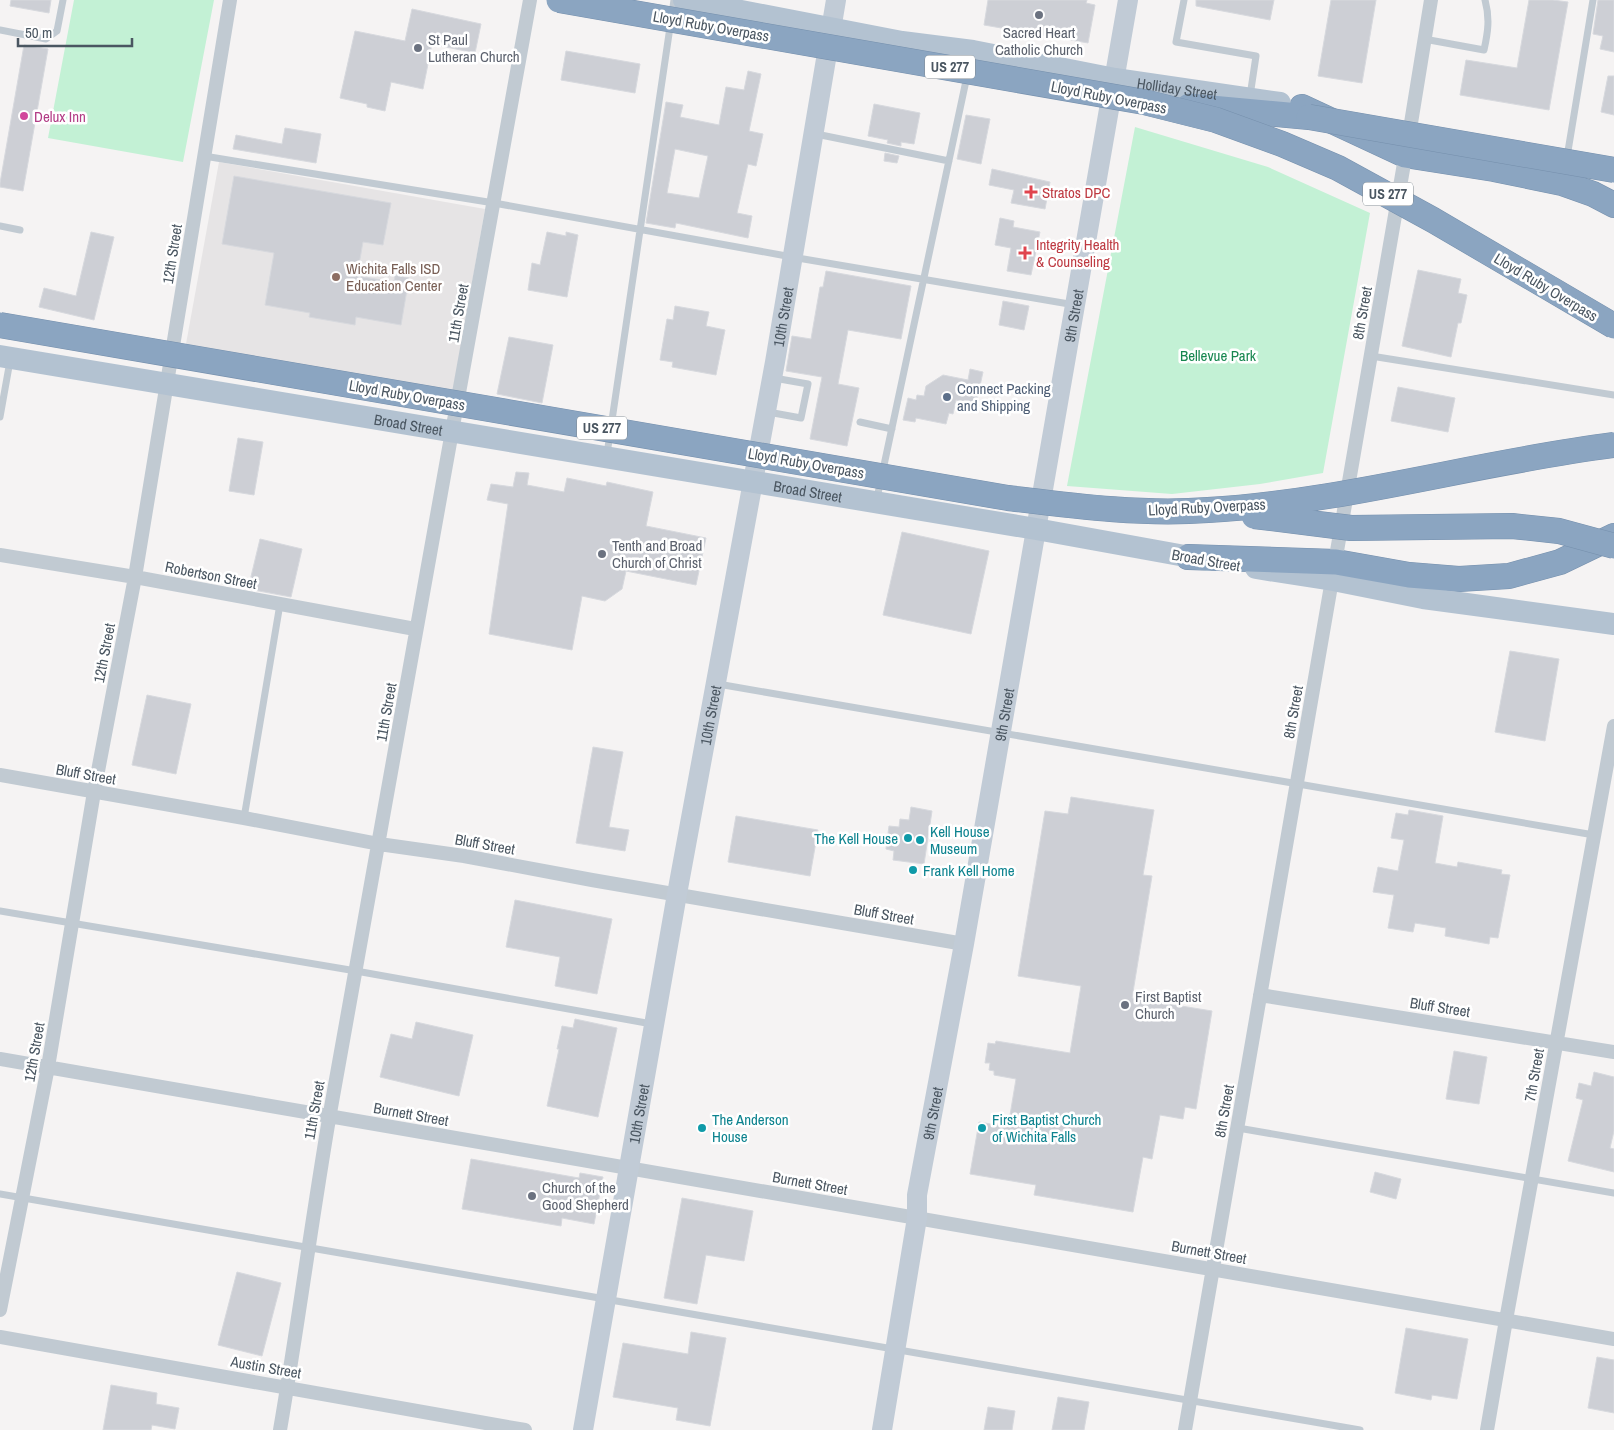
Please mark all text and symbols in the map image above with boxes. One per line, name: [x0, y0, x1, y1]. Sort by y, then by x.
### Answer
street label: Lloyd Ruby Overpass: [651, 5, 771, 47]
marker: Sacred Heart Catholic Church: [1033, 9, 1045, 21]
scale bar: [18, 15, 131, 47]
text: 50 m: [25, 22, 52, 43]
place label: Sacred Heart Catholic Church: [995, 22, 1083, 60]
place label: St Paul Lutheran Church: [428, 29, 520, 67]
marker: St Paul Lutheran Church: [412, 42, 424, 54]
road number: US 277: [925, 56, 975, 78]
street label: Holliday Street: [1136, 72, 1219, 104]
street label: Lloyd Ruby Overpass: [1049, 75, 1169, 119]
place label: Delux Inn: [34, 106, 86, 127]
marker: Delux Inn: [18, 110, 30, 122]
place label: Stratos DPC: [1042, 182, 1110, 203]
road number: US 277: [1363, 182, 1413, 205]
marker: Stratos DPC: [1024, 185, 1038, 199]
street label: 12th Street: [157, 222, 187, 285]
place label: Integrity Health & Counseling: [1036, 234, 1119, 272]
marker: Integrity Health & Counseling: [1018, 246, 1032, 260]
street label: Lloyd Ruby Overpass: [1490, 248, 1602, 326]
place label: Wichita Falls ISD Education Center: [346, 258, 442, 296]
marker: Wichita Falls ISD Education Center: [330, 271, 342, 283]
street label: 11th Street: [443, 281, 474, 344]
street label: 8th Street: [1347, 284, 1377, 341]
street label: 10th Street: [767, 285, 798, 348]
street label: 9th Street: [1058, 287, 1088, 344]
park label: Bellevue Park: [1180, 345, 1257, 366]
street label: Lloyd Ruby Overpass: [347, 374, 467, 416]
place label: Connect Packing and Shipping: [957, 378, 1051, 416]
marker: Connect Packing and Shipping: [941, 391, 953, 403]
street label: Broad Street: [373, 408, 445, 440]
road number: US 277: [577, 416, 627, 439]
street label: Lloyd Ruby Overpass: [746, 442, 866, 484]
street label: Broad Street: [772, 475, 844, 507]
street label: Lloyd Ruby Overpass: [1148, 493, 1266, 521]
place label: Tenth and Broad Church of Christ: [612, 535, 702, 573]
street label: Broad Street: [1170, 544, 1242, 576]
marker: Tenth and Broad Church of Christ: [596, 548, 608, 560]
street label: Robertson Street: [163, 556, 259, 594]
street label: 12th Street: [88, 621, 120, 685]
street label: 11th Street: [371, 680, 402, 743]
street label: 10th Street: [694, 683, 726, 747]
street label: 8th Street: [1278, 683, 1308, 740]
street label: 9th Street: [989, 686, 1019, 743]
street label: Bluff Street: [54, 758, 118, 790]
place label: Kell House Museum: [930, 821, 990, 859]
street label: Bluff Street: [453, 828, 517, 860]
place label: The Kell House: [814, 828, 898, 849]
marker: The Kell House: [902, 832, 914, 844]
marker: Kell House Museum: [914, 834, 926, 846]
place label: Frank Kell Home: [923, 860, 1015, 881]
marker: Frank Kell Home: [907, 864, 919, 876]
street label: Bluff Street: [852, 898, 916, 930]
place label: First Baptist Church: [1135, 986, 1202, 1024]
street label: Bluff Street: [1408, 992, 1472, 1022]
marker: First Baptist Church: [1119, 999, 1131, 1011]
street label: 12th Street: [18, 1020, 50, 1083]
street label: 7th Street: [1519, 1046, 1549, 1103]
street label: 11th Street: [299, 1078, 330, 1141]
street label: 10th Street: [623, 1082, 654, 1145]
street label: 8th Street: [1209, 1082, 1239, 1139]
street label: 9th Street: [917, 1085, 948, 1141]
street label: Burnett Street: [372, 1097, 451, 1131]
place label: The Anderson House: [712, 1109, 789, 1147]
place label: First Baptist Church of Wichita Falls: [992, 1109, 1101, 1147]
marker: The Anderson House: [696, 1122, 708, 1134]
marker: First Baptist Church of Wichita Falls: [976, 1122, 988, 1134]
street label: Burnett Street: [771, 1166, 850, 1200]
place label: Church of the Good Shepherd: [542, 1177, 629, 1215]
marker: Church of the Good Shepherd: [526, 1190, 538, 1202]
street label: Burnett Street: [1170, 1235, 1249, 1269]
street label: Austin Street: [228, 1350, 303, 1384]

